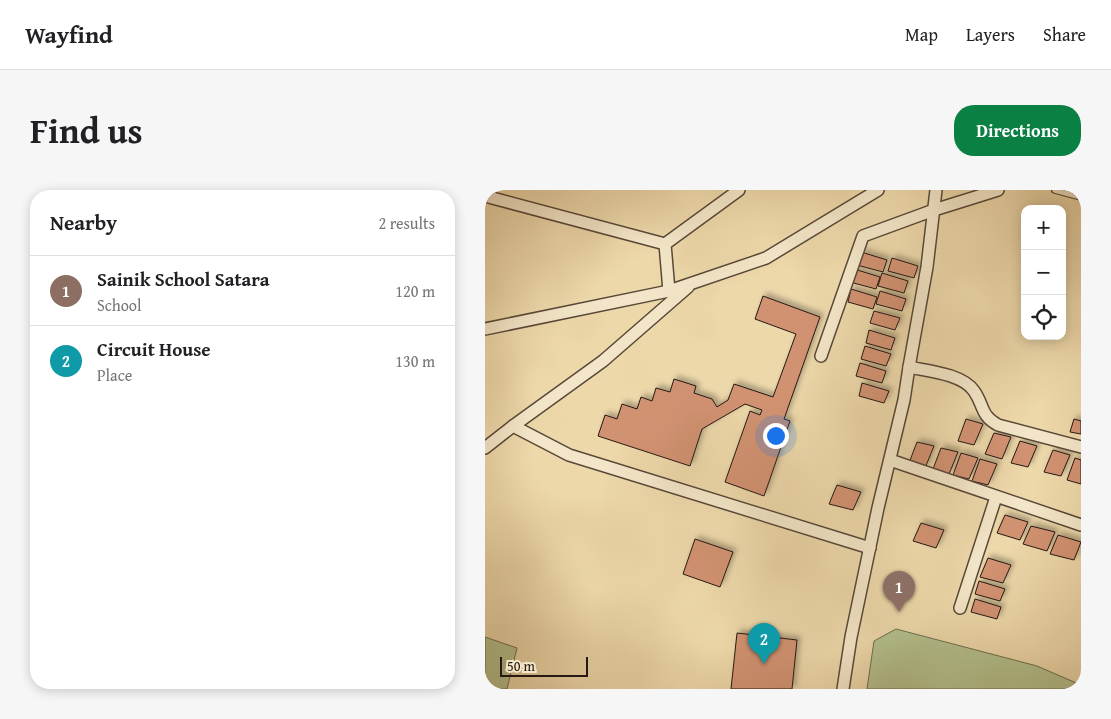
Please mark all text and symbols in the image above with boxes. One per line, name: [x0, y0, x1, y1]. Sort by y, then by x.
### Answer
text: Wayfind: [25, 17, 113, 52]
text: Map: [905, 21, 938, 48]
text: Layers: [966, 21, 1015, 48]
text: Share: [1043, 21, 1086, 48]
text: Find us: [30, 105, 143, 156]
button: Directions: [954, 105, 1081, 156]
map controls: [1021, 205, 1066, 340]
button: +: [1021, 205, 1066, 250]
text: Nearby: [50, 207, 117, 238]
text: 2 results: [378, 211, 435, 235]
button: −: [1021, 250, 1066, 295]
text: Sainik School Satara: [97, 265, 270, 293]
text: 1: [62, 279, 70, 303]
text: 120 m: [395, 279, 435, 303]
text: School: [97, 293, 141, 317]
button: locate: [1021, 295, 1066, 340]
text: Circuit House: [97, 335, 211, 363]
text: 2: [62, 349, 70, 373]
text: 130 m: [395, 349, 435, 373]
text: Place: [97, 363, 132, 387]
your location: [763, 423, 789, 449]
pin: 1: [883, 571, 915, 612]
pin: 2: [748, 623, 780, 664]
scale bar: [500, 654, 587, 677]
text: 50 m: [507, 656, 535, 676]

